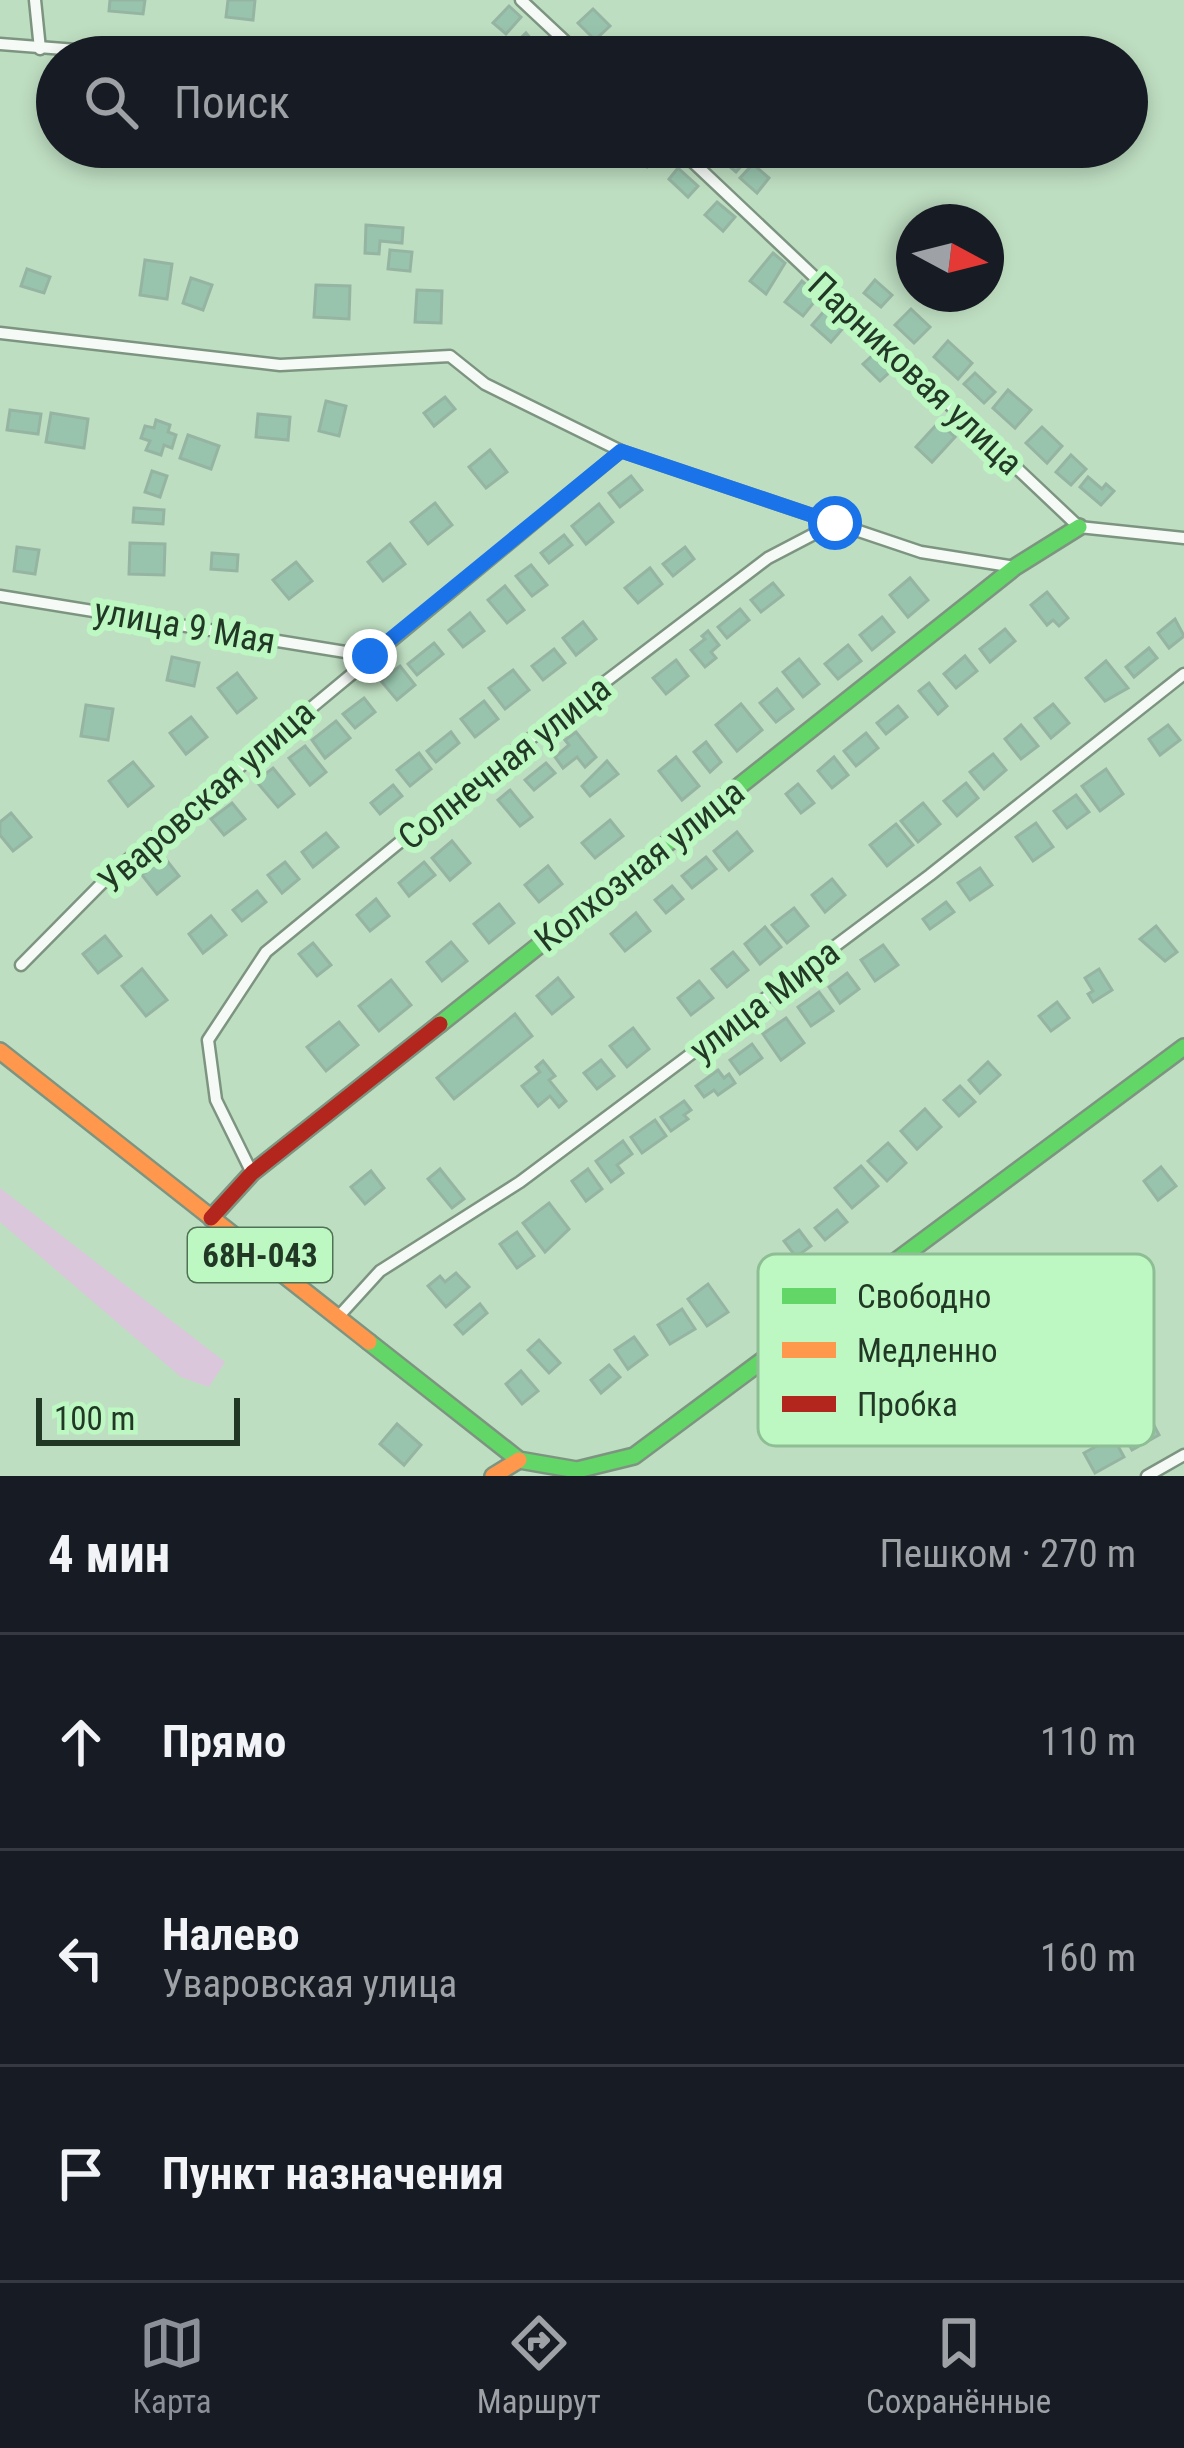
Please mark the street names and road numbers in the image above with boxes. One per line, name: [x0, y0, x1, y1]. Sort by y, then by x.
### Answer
street label: Парниковая улица: [800, 264, 1031, 484]
street label: улица 9 Мая: [91, 589, 279, 663]
street label: Солнечная улица: [390, 667, 619, 859]
street label: Уваровская улица: [90, 692, 323, 902]
street label: Колхозная улица: [527, 771, 753, 960]
street label: улица Мира: [682, 931, 847, 1070]
road number: 68Н-043: [188, 1228, 332, 1282]

